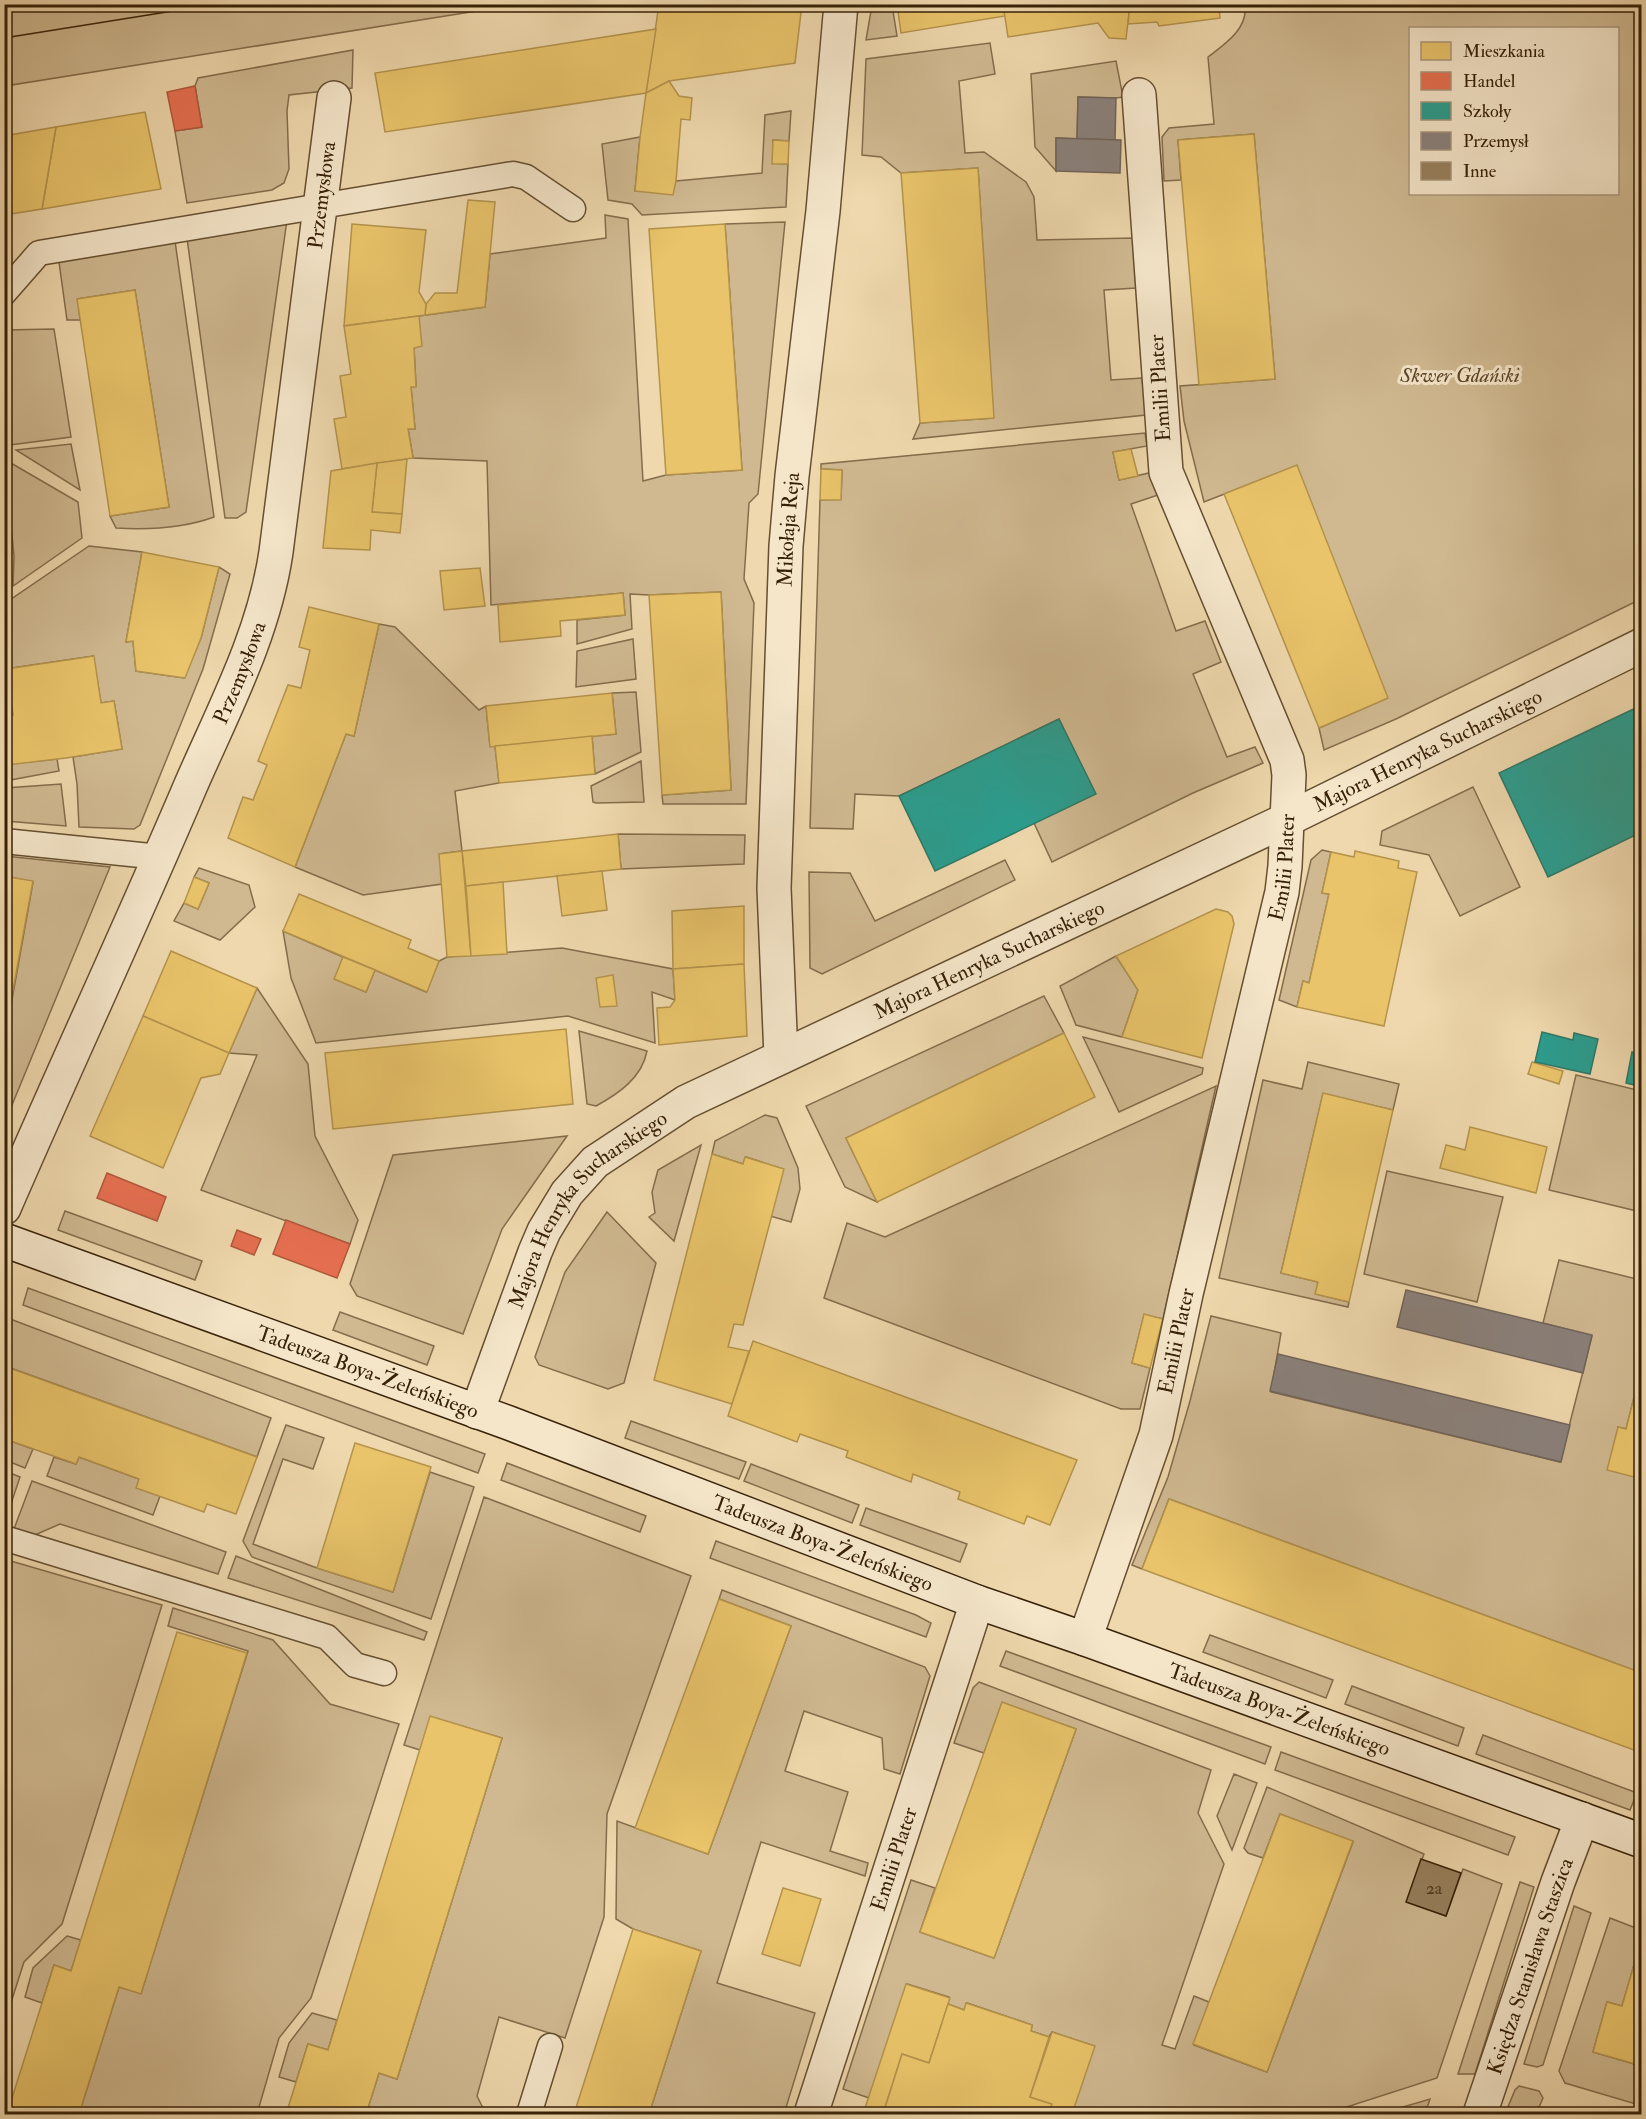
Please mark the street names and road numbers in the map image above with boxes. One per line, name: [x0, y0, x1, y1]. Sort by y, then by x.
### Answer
street label: Przemysłowa: [301, 140, 342, 251]
street label: Emilii Plater: [1143, 333, 1177, 443]
street label: Mikołaja Reja: [771, 471, 806, 587]
street label: Przemysłowa: [207, 618, 272, 728]
street label: Majora Henryka Sucharskiego: [1309, 683, 1547, 818]
street label: Emilii Plater: [1262, 813, 1301, 924]
street label: Majora Henryka Sucharskiego: [869, 894, 1109, 1025]
street label: Majora Henryka Sucharskiego: [502, 1105, 672, 1312]
street label: Emilii Plater: [1152, 1285, 1201, 1397]
street label: Tadeusza Boya-Żeleńskiego: [253, 1319, 483, 1424]
street label: Tadeusza Boya-Żeleńskiego: [708, 1489, 937, 1597]
street label: Tadeusza Boya-Żeleńskiego: [1165, 1657, 1394, 1762]
street label: Emilii Plater: [864, 1803, 923, 1914]
street label: Księdza Stanisława Staszica: [1481, 1854, 1580, 2078]

